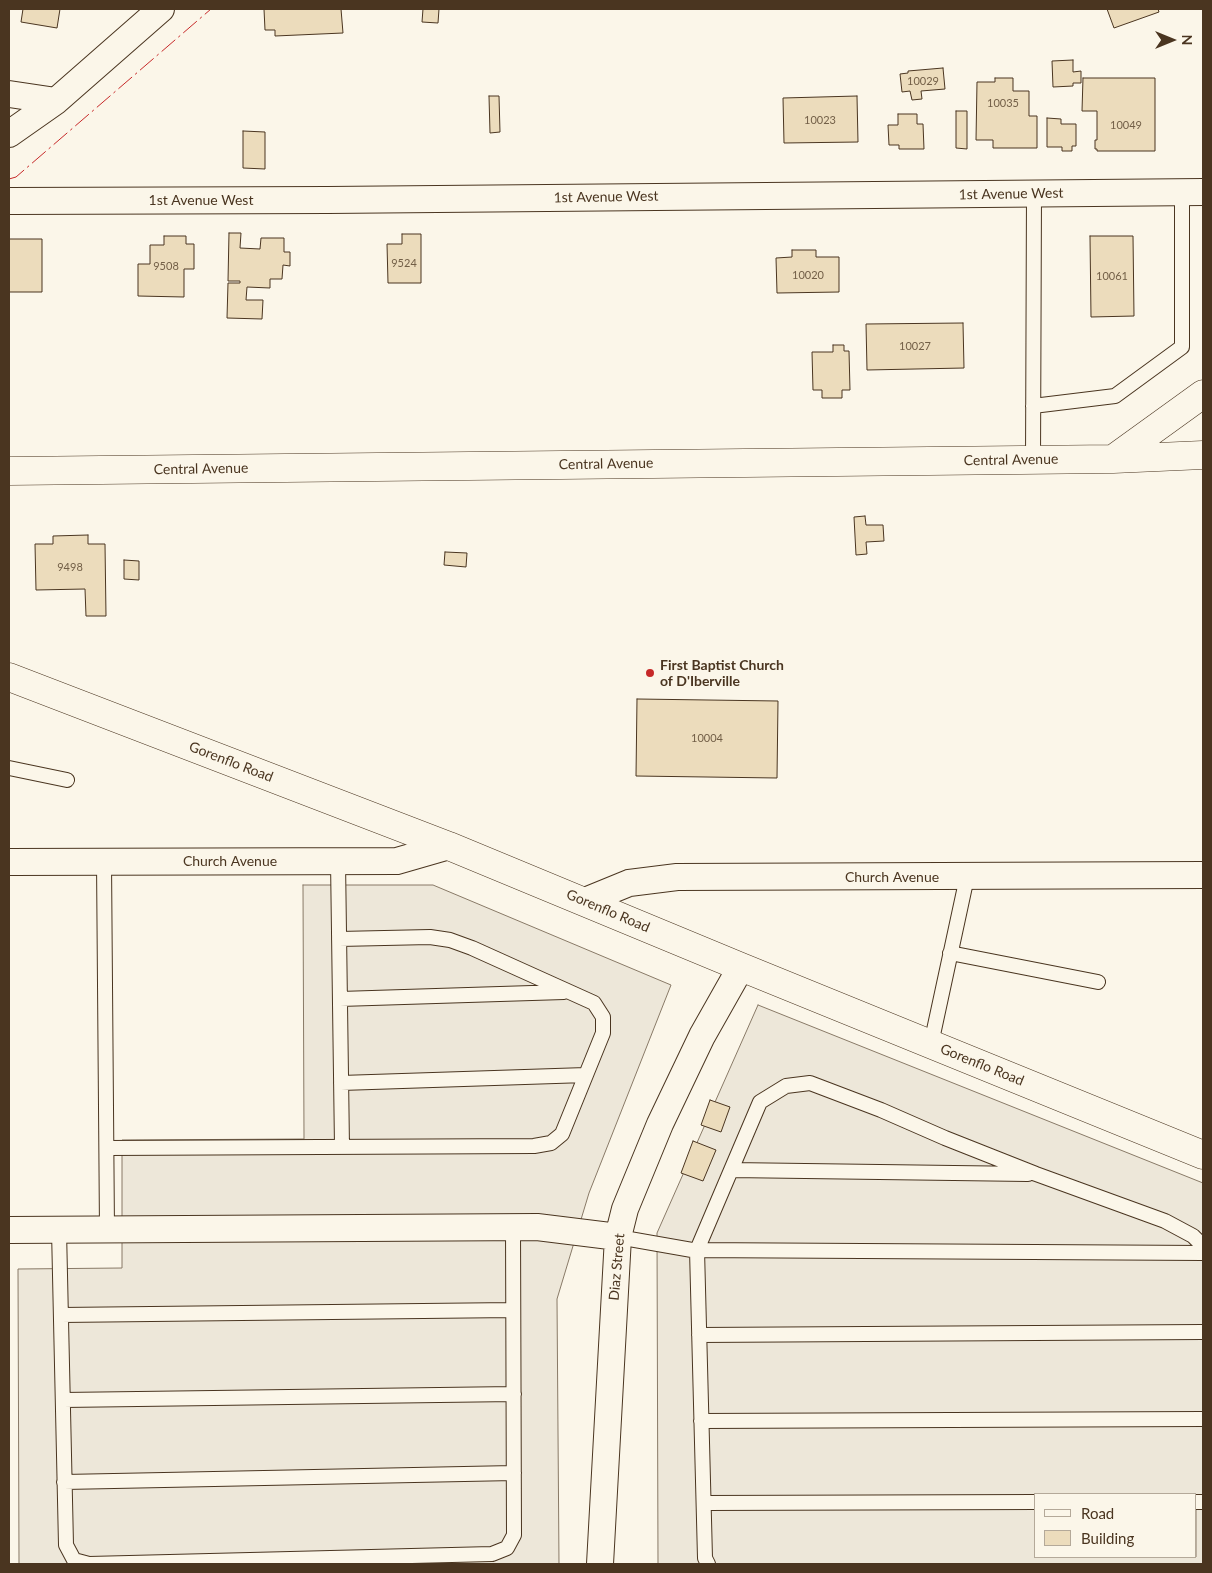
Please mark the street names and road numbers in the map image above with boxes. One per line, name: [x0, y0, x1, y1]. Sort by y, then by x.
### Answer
street label: 1st Avenue West: [958, 185, 1064, 203]
street label: 1st Avenue West: [553, 188, 659, 206]
street label: 1st Avenue West: [149, 192, 253, 208]
street label: Central Avenue: [964, 451, 1058, 469]
street label: Central Avenue: [559, 455, 653, 473]
street label: Central Avenue: [154, 460, 248, 478]
street label: Gorenflo Road: [187, 738, 275, 786]
street label: Church Avenue: [183, 853, 277, 869]
street label: Church Avenue: [845, 869, 939, 885]
street label: Gorenflo Road: [564, 886, 652, 936]
street label: Gorenflo Road: [938, 1041, 1026, 1089]
street label: Diaz Street: [606, 1233, 628, 1301]

